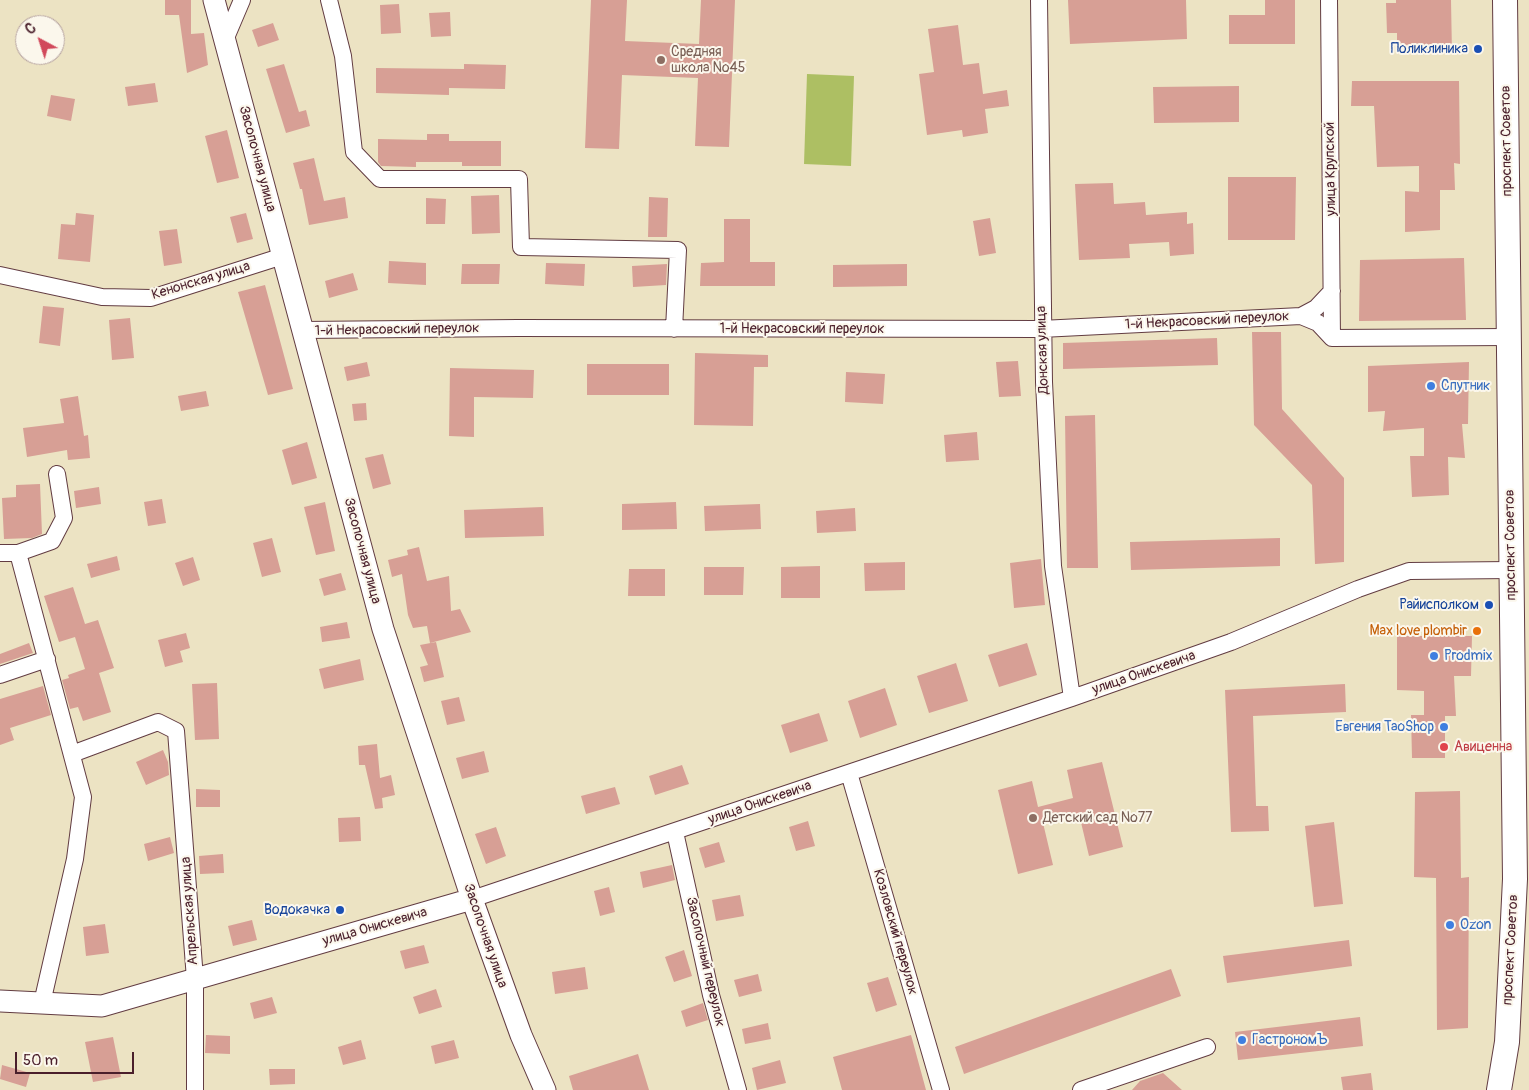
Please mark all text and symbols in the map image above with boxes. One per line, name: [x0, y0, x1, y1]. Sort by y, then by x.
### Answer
north arrow: [15, 15, 65, 65]
text: С: [22, 20, 39, 38]
place label: Поликлиника: [1391, 41, 1468, 57]
marker: Поликлиника: [1472, 43, 1484, 55]
place label: Средняя школа №45: [671, 44, 745, 76]
marker: Средняя школа №45: [655, 54, 667, 66]
street label: проспект Советов: [1498, 85, 1516, 197]
street label: Засопочная улица: [235, 104, 279, 214]
street label: улица Крупской: [1322, 122, 1340, 216]
street label: Кенонская улица: [150, 258, 252, 304]
street label: Донская улица: [1033, 306, 1053, 394]
street label: 1-й Некрасовский переулок: [1124, 308, 1290, 334]
street label: 1-й Некрасовский переулок: [314, 320, 480, 340]
street label: 1-й Некрасовский переулок: [720, 321, 884, 337]
place label: Спутник: [1441, 378, 1490, 394]
marker: Спутник: [1425, 380, 1437, 392]
street label: проспект Советов: [1502, 489, 1520, 601]
street label: Засопочная улица: [340, 496, 384, 606]
place label: Райисполком: [1399, 597, 1479, 613]
marker: Райисполком: [1483, 599, 1495, 611]
place label: Max love plombir: [1369, 623, 1467, 639]
marker: Max love plombir: [1471, 625, 1483, 637]
street label: улица Онискевича: [1090, 647, 1198, 699]
place label: Prodmix: [1444, 648, 1492, 664]
marker: Prodmix: [1428, 650, 1440, 662]
place label: Евгения TaoShop: [1335, 719, 1434, 735]
marker: Евгения TaoShop: [1438, 721, 1450, 733]
place label: Авиценна: [1454, 739, 1512, 755]
marker: Авиценна: [1438, 741, 1450, 753]
street label: улица Онискевича: [706, 777, 814, 829]
place label: Детский сад №77: [1043, 810, 1152, 826]
marker: Детский сад №77: [1027, 812, 1039, 824]
street label: Апрельская улица: [178, 856, 202, 966]
street label: Козловский переулок: [869, 867, 921, 997]
street label: Засопочная улица: [459, 882, 511, 990]
street label: проспект Советов: [1500, 894, 1522, 1006]
street label: Засопочный переулок: [682, 895, 728, 1029]
place label: Водокачка: [264, 902, 330, 918]
street label: улица Онискевича: [321, 904, 429, 950]
marker: Водокачка: [334, 904, 346, 916]
place label: Ozon: [1460, 917, 1491, 933]
marker: Ozon: [1444, 919, 1456, 931]
place label: ГастрономЪ: [1252, 1032, 1327, 1048]
marker: ГастрономЪ: [1236, 1034, 1248, 1046]
scale bar: [18, 1042, 136, 1074]
text: 50 m: [23, 1051, 58, 1070]

